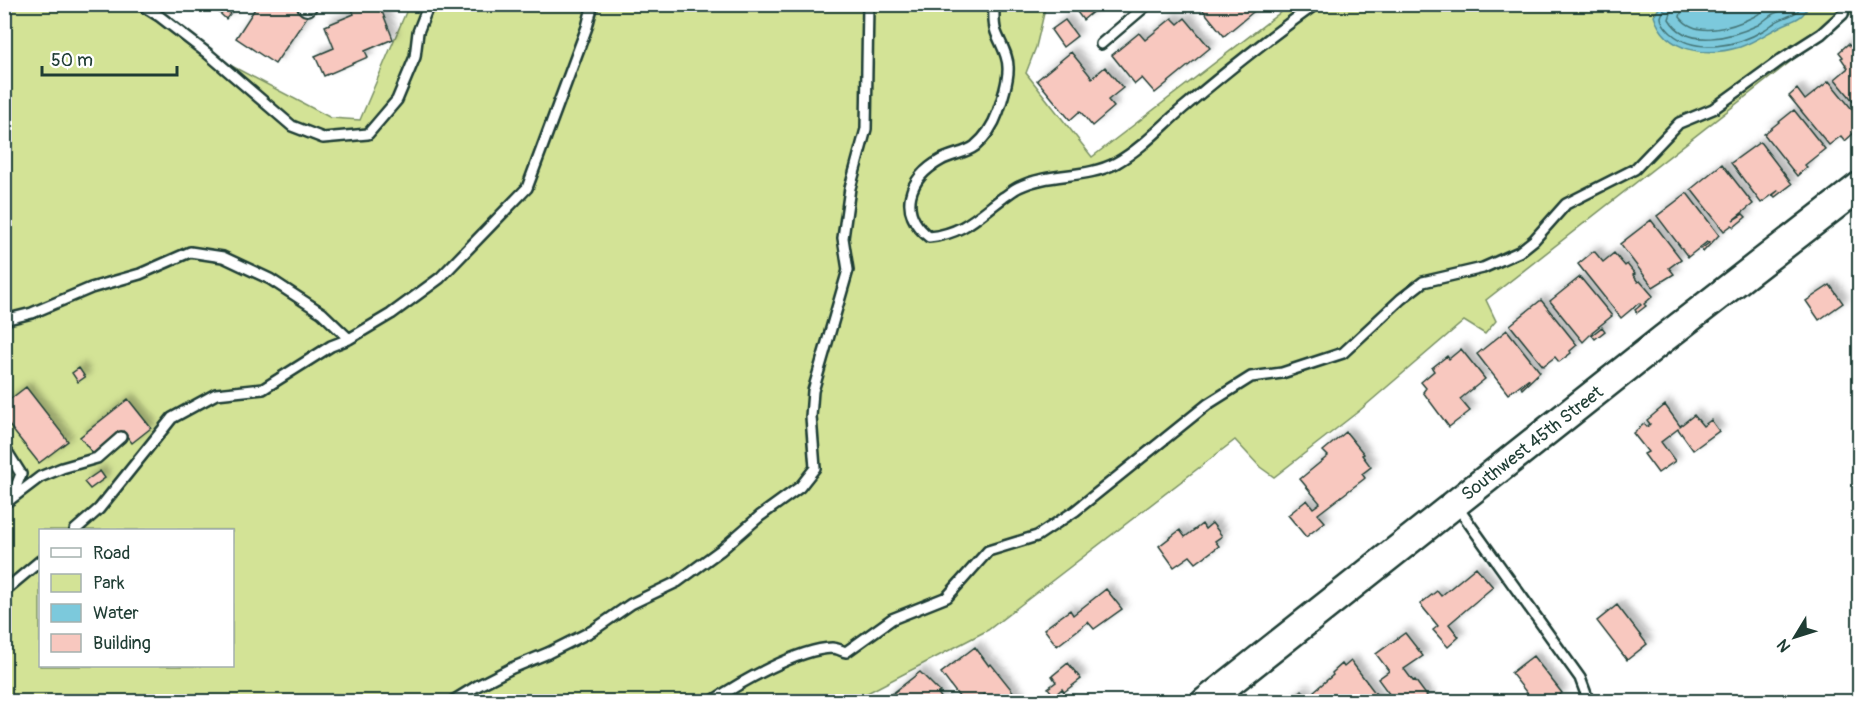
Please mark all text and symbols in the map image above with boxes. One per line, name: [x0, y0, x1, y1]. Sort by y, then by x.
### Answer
scale bar: [42, 39, 177, 77]
text: 50 m: [51, 49, 93, 72]
street label: Southwest 45th Street: [1457, 380, 1608, 506]
legend: [39, 529, 234, 667]
text: Road: [93, 542, 130, 565]
text: Park: [93, 572, 125, 595]
text: Water: [93, 602, 139, 625]
north arrow: [1765, 607, 1825, 667]
text: Building: [93, 632, 151, 655]
text: N: [1773, 635, 1795, 656]

